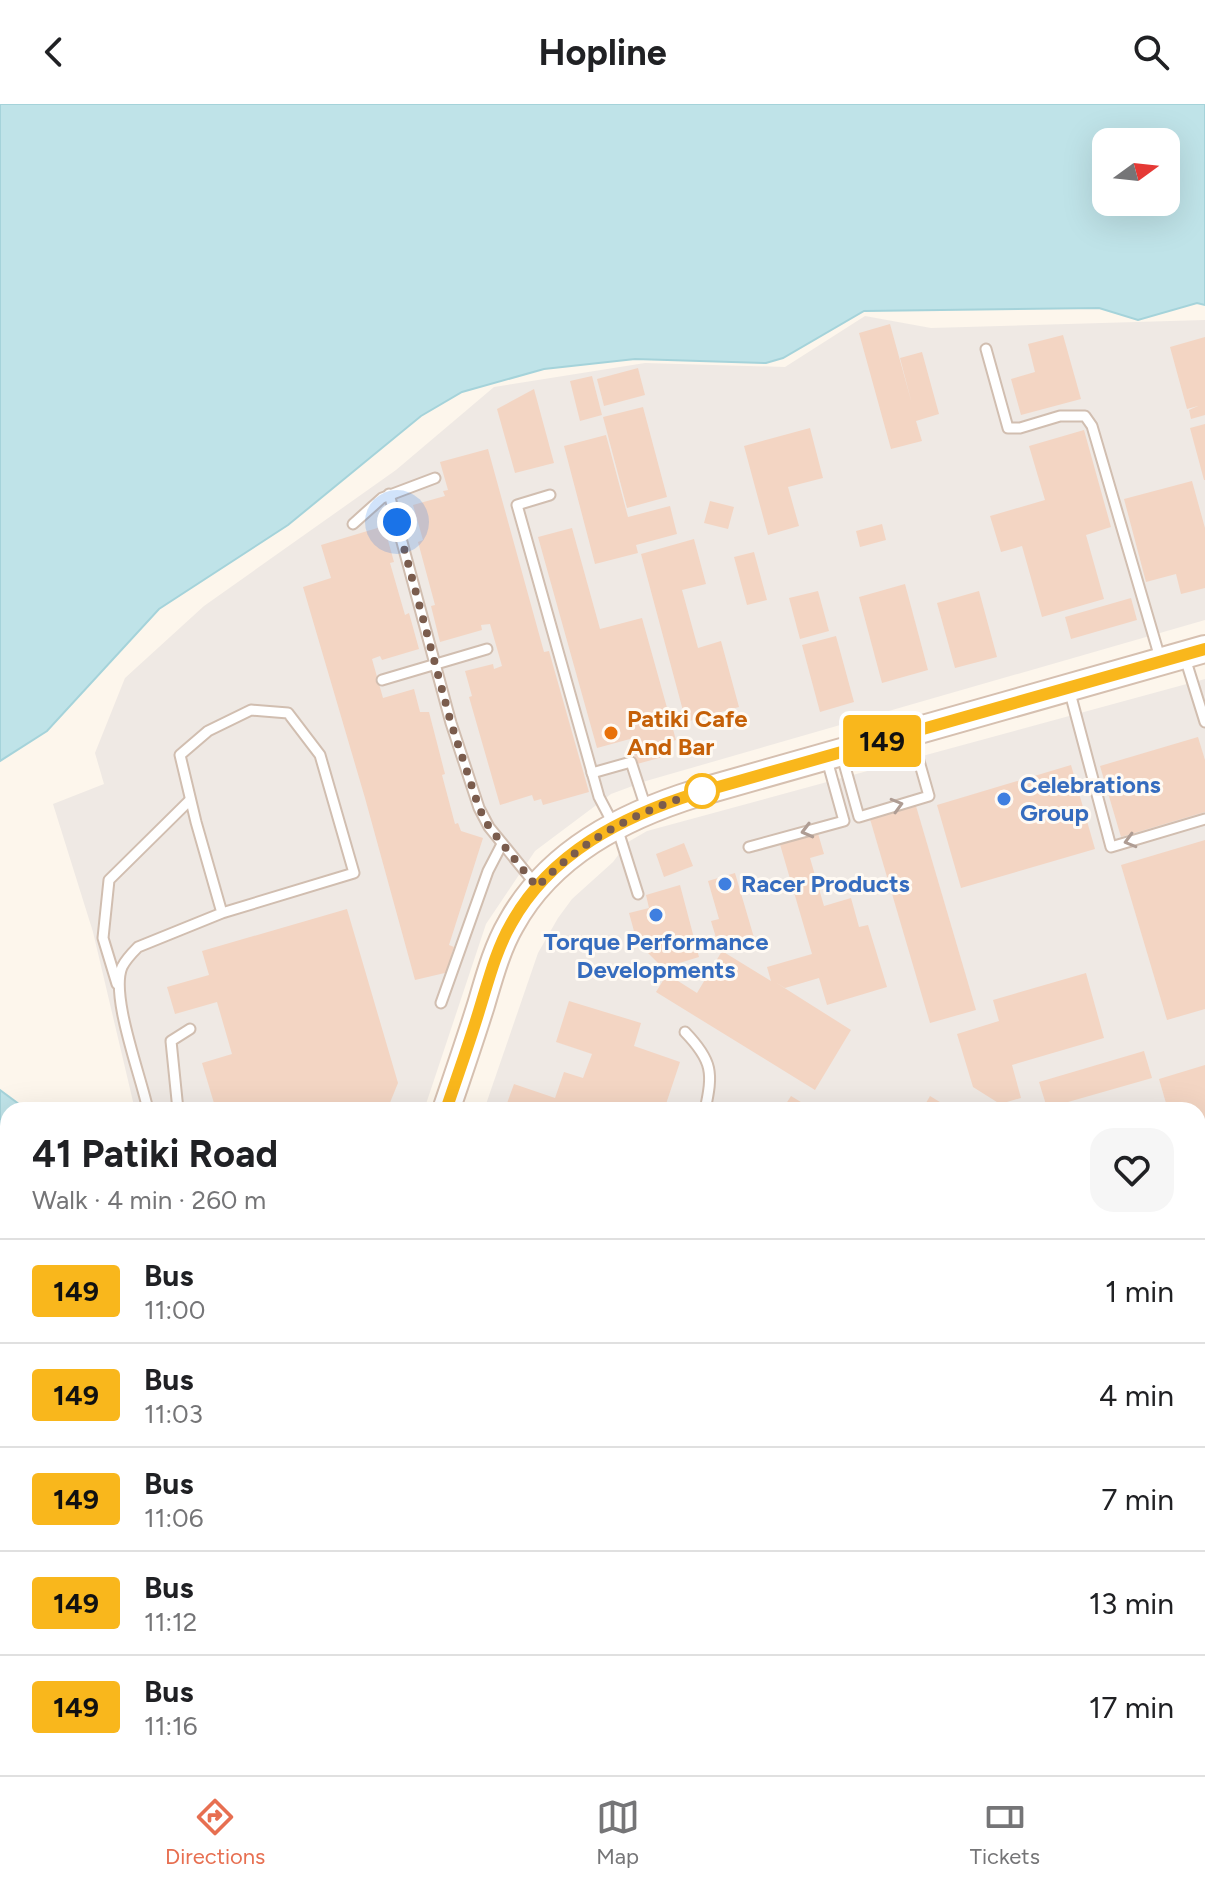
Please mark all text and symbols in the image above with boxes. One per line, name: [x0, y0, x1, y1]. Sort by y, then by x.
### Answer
icon: back: [32, 30, 76, 74]
icon: search: [1129, 30, 1173, 74]
text: Hopline: [538, 31, 667, 74]
north arrow: [1092, 128, 1180, 216]
map controls: [1092, 128, 1180, 216]
your location: [377, 502, 417, 542]
place label: Patiki Cafe And Bar: [627, 704, 748, 761]
line badge: 149: [836, 715, 928, 767]
marker: Patiki Cafe And Bar: [602, 724, 620, 742]
text: 149: [859, 724, 905, 758]
place label: Celebrations Group: [1020, 770, 1161, 827]
unlabelled marker: [685, 774, 719, 808]
marker: Celebrations Group: [995, 790, 1013, 808]
one-way arrow: [890, 798, 904, 814]
one-way arrow: [800, 822, 814, 839]
one-way arrow: [1124, 832, 1138, 848]
place label: Racer Products: [741, 869, 910, 898]
marker: Racer Products: [716, 875, 734, 893]
marker: Torque Performance Developments: [647, 906, 665, 924]
place label: Torque Performance Developments: [544, 927, 768, 984]
button: heart: [1090, 1128, 1174, 1212]
text: 41 Patiki Road: [32, 1131, 278, 1177]
text: Walk · 4 min · 260 m: [32, 1184, 266, 1216]
text: Bus: [144, 1257, 193, 1294]
text: 1 min: [1105, 1273, 1174, 1310]
text: 149: [53, 1274, 99, 1308]
text: 11:00: [144, 1294, 205, 1326]
text: Bus: [144, 1361, 193, 1398]
text: 4 min: [1099, 1377, 1174, 1414]
text: 149: [53, 1378, 99, 1412]
text: 11:03: [144, 1398, 203, 1430]
text: Bus: [144, 1465, 193, 1502]
text: 7 min: [1101, 1481, 1174, 1518]
text: 149: [53, 1482, 99, 1516]
text: 11:06: [144, 1502, 203, 1534]
text: Bus: [144, 1569, 193, 1606]
text: 13 min: [1089, 1585, 1174, 1622]
text: 149: [53, 1586, 99, 1620]
text: 11:12: [144, 1606, 197, 1638]
text: Bus: [144, 1673, 193, 1710]
text: 17 min: [1089, 1689, 1174, 1726]
text: 149: [53, 1690, 99, 1724]
text: 11:16: [144, 1710, 198, 1742]
tab: Directions: [165, 1795, 265, 1870]
tab: Map: [596, 1795, 640, 1870]
tab: Tickets: [970, 1795, 1040, 1870]

